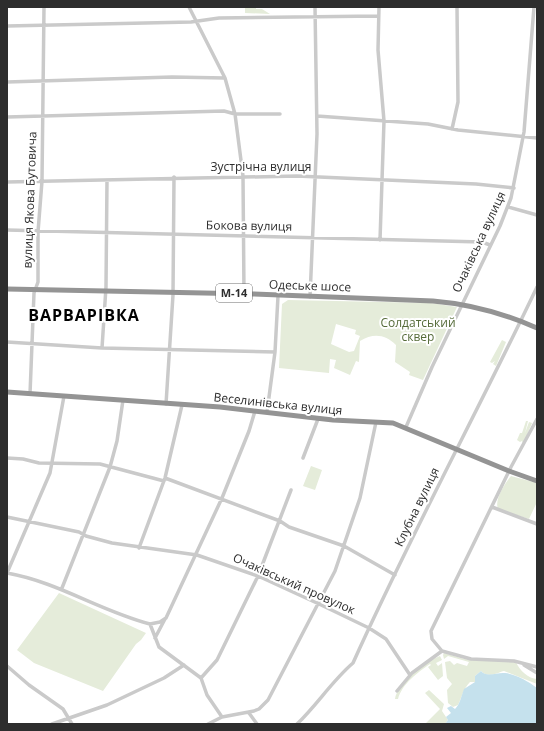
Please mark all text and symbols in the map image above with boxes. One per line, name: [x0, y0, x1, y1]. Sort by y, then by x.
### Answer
street label: вулиця Якова Бутовича: [19, 131, 40, 269]
street label: Зустрічна вулиця: [211, 158, 312, 175]
street label: Очаківська вулиця: [448, 188, 509, 295]
street label: Бокова вулиця: [206, 216, 292, 235]
street label: Одеське шосе: [269, 276, 352, 295]
road number: М-14: [216, 284, 252, 302]
district label: ВАРВАРІВКА: [28, 304, 140, 326]
park label: Солдатський сквер: [380, 314, 456, 345]
street label: Веселинівська вулиця: [213, 388, 343, 419]
street label: Клубна вулиця: [390, 464, 443, 549]
street label: Очаківський провулок: [230, 549, 359, 618]

